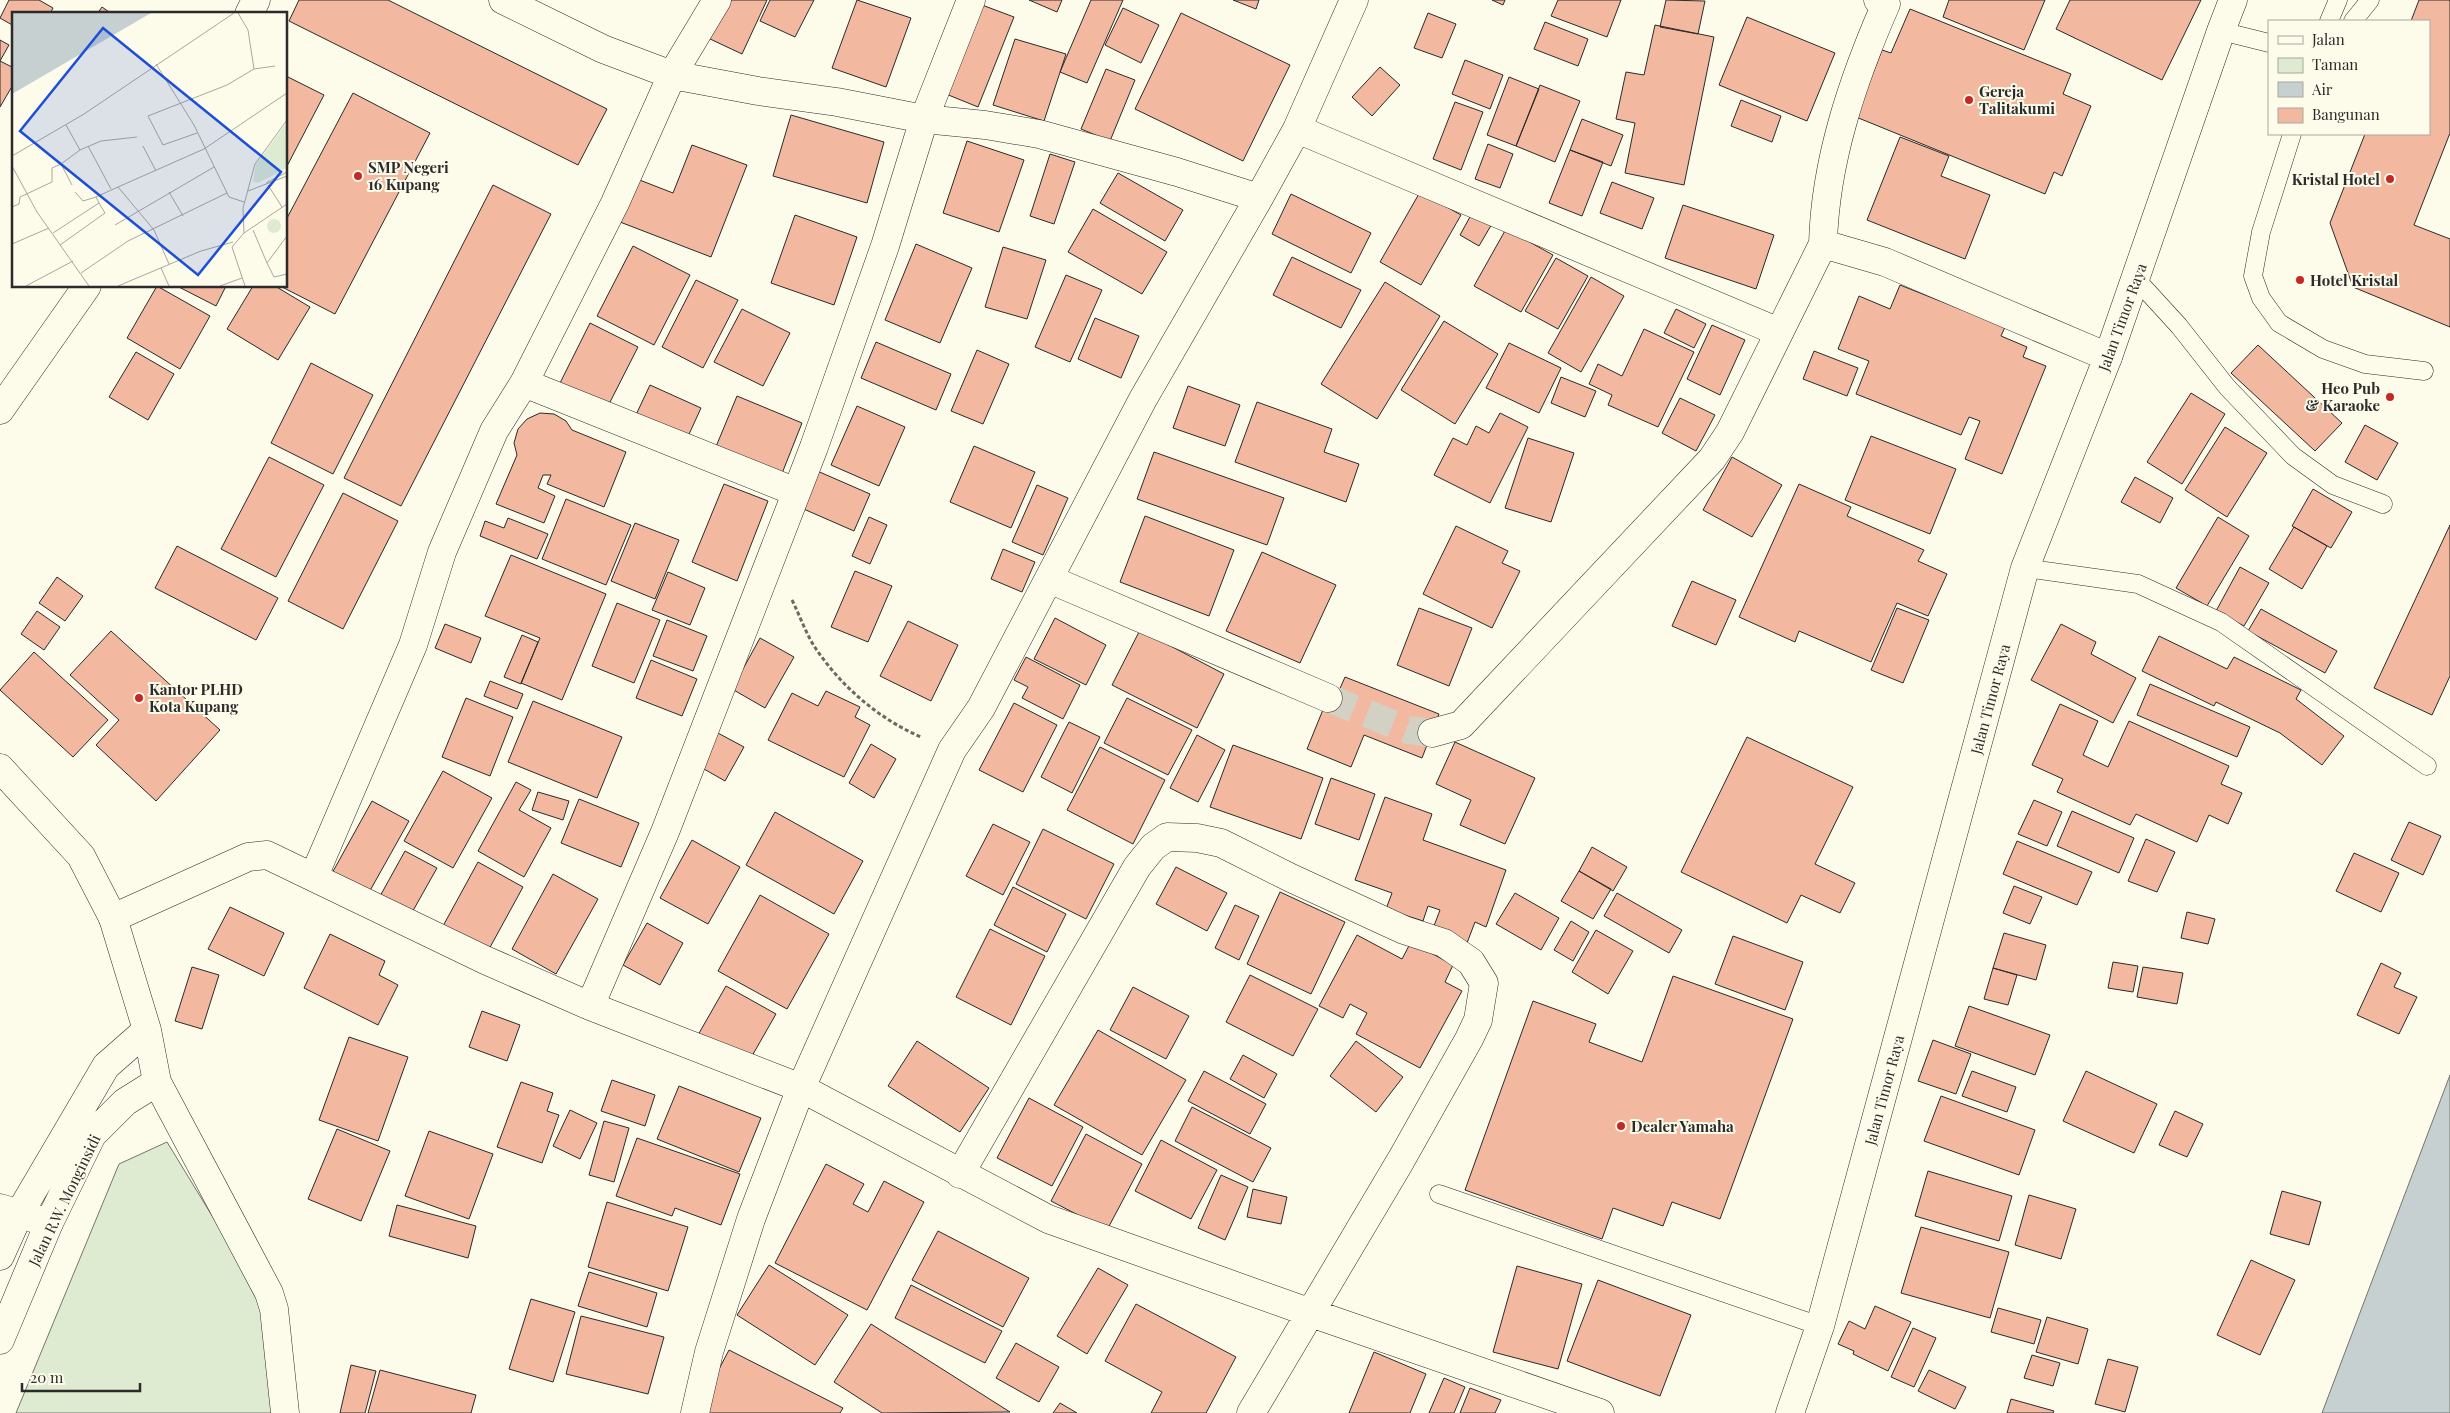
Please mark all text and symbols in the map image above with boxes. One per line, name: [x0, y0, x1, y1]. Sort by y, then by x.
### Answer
inset map: [12, 12, 288, 288]
legend: [2268, 20, 2430, 135]
text: Jalan: [2311, 29, 2345, 49]
text: Taman: [2312, 54, 2358, 74]
text: Air: [2311, 79, 2333, 99]
place label: Gereja Talitakumi: [1979, 81, 2055, 118]
marker: Gereja Talitakumi: [1963, 94, 1975, 106]
text: Bangunan: [2312, 104, 2380, 124]
place label: SMP Negeri 16 Kupang: [368, 157, 449, 194]
place label: Kristal Hotel: [2292, 169, 2380, 189]
marker: SMP Negeri 16 Kupang: [352, 170, 364, 182]
marker: Kristal Hotel: [2384, 173, 2396, 185]
street label: Jalan Timor Raya: [2093, 260, 2151, 375]
place label: Hotel Kristal: [2310, 270, 2399, 290]
marker: Hotel Kristal: [2294, 274, 2306, 286]
place label: Heo Pub & Karaoke: [2305, 378, 2380, 415]
marker: Heo Pub & Karaoke: [2384, 391, 2396, 403]
street label: Jalan Timor Raya: [1965, 641, 2014, 757]
place label: Kantor PLHD Kota Kupang: [149, 679, 243, 716]
marker: Kantor PLHD Kota Kupang: [133, 692, 145, 704]
street label: Jalan Timor Raya: [1859, 1032, 1908, 1148]
place label: Dealer Yamaha: [1631, 1116, 1734, 1136]
marker: Dealer Yamaha: [1615, 1120, 1627, 1132]
street label: Jalan R.W. Monginsidi: [23, 1130, 105, 1270]
scale bar: [22, 1360, 140, 1392]
text: 20 m: [30, 1367, 64, 1387]

